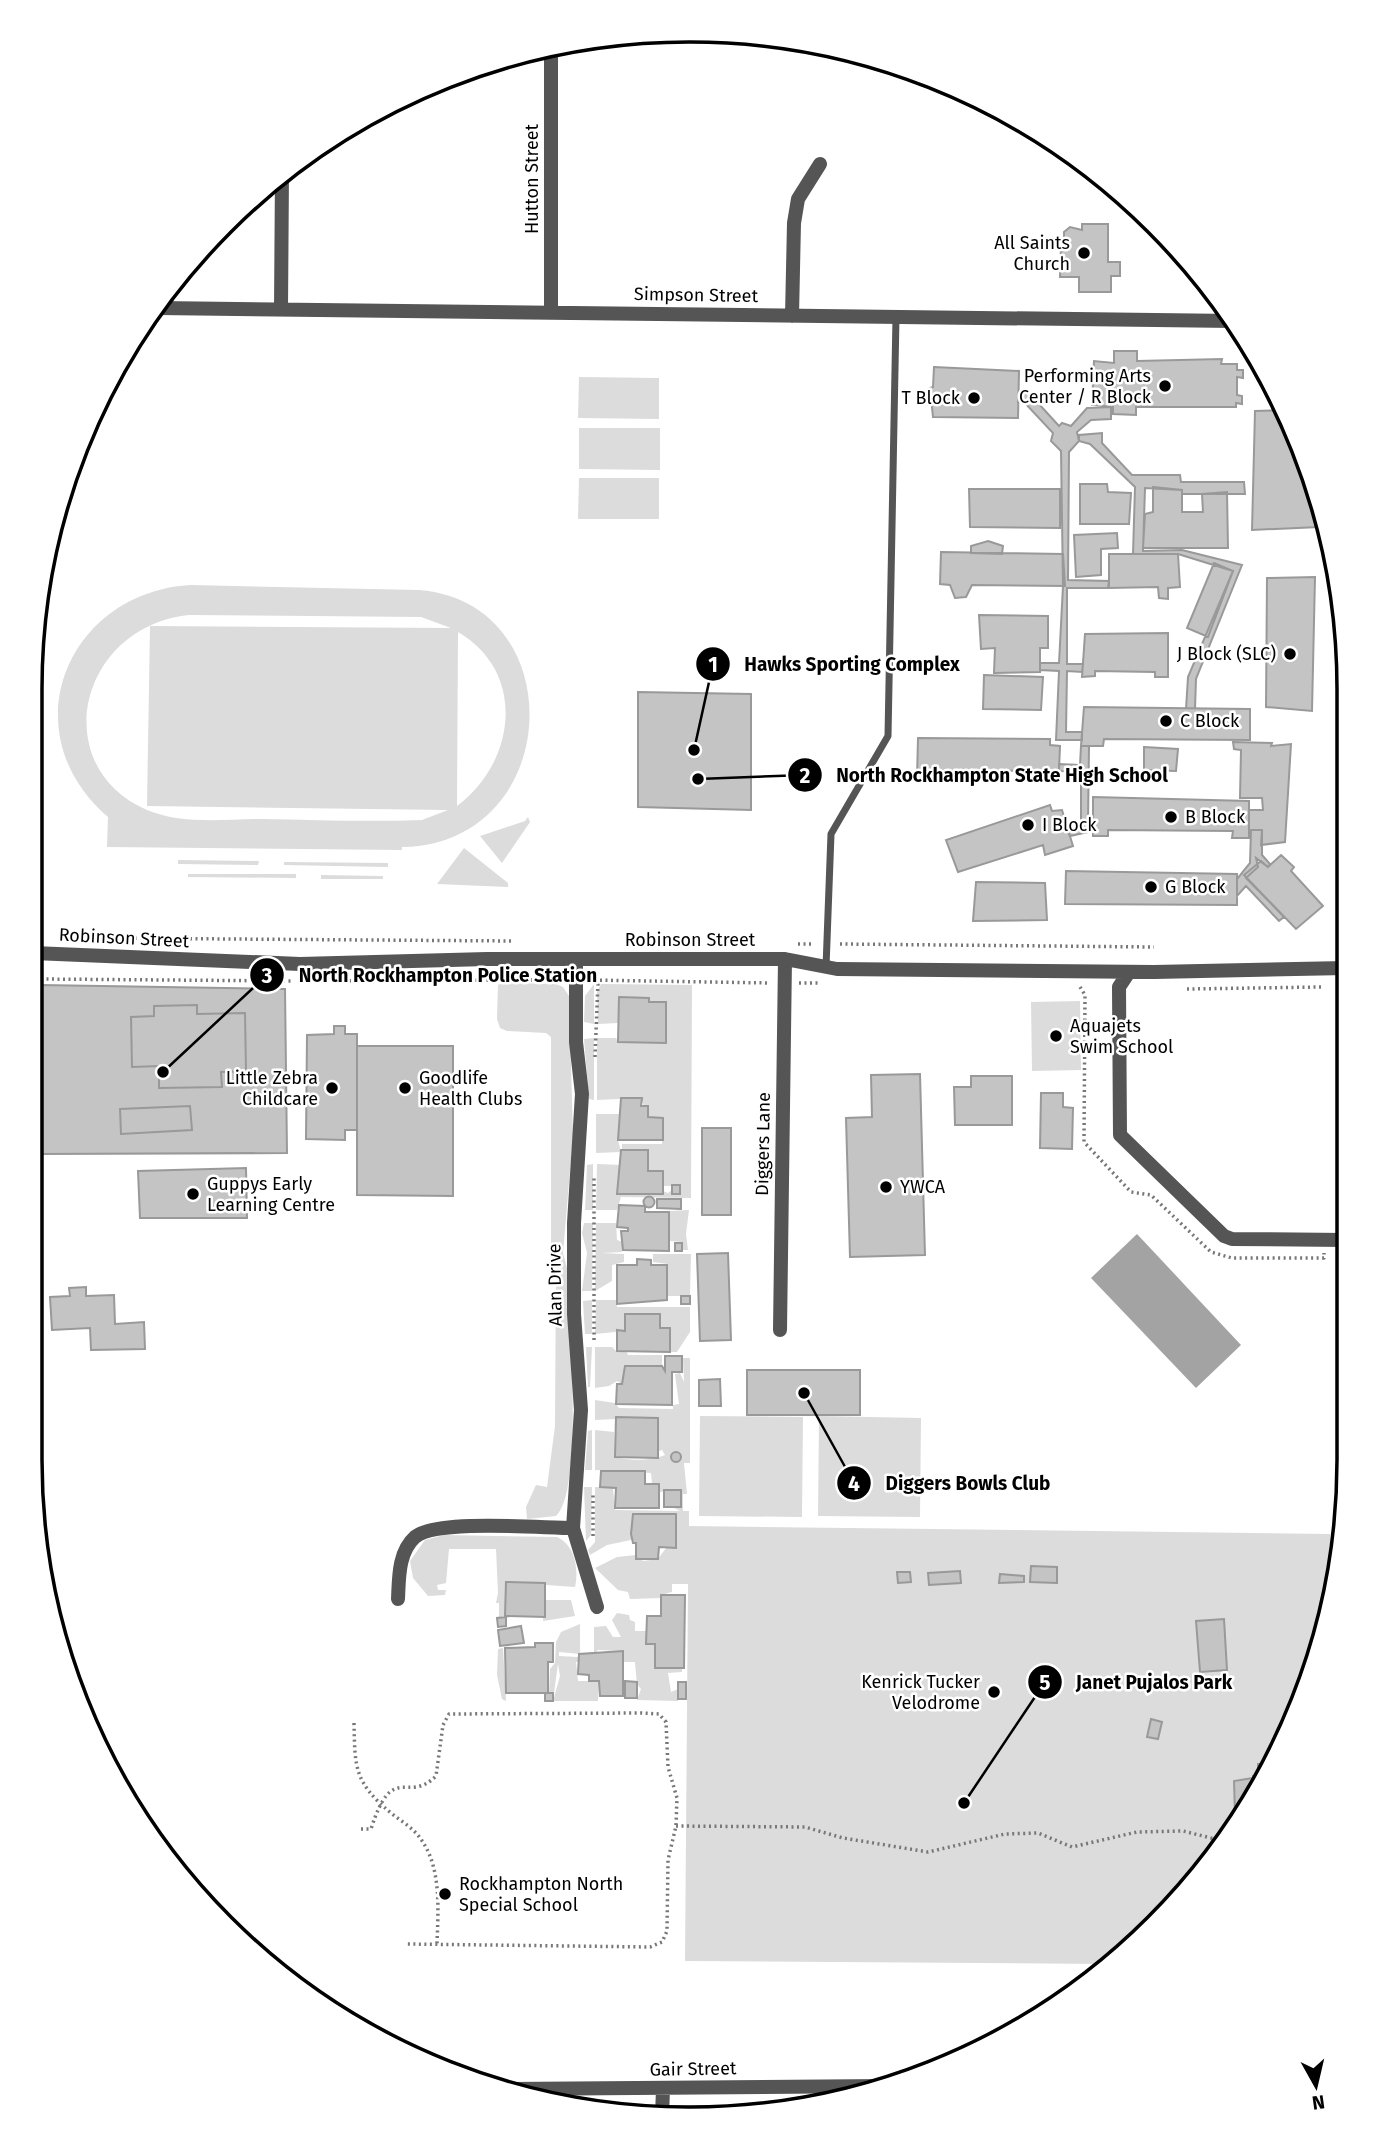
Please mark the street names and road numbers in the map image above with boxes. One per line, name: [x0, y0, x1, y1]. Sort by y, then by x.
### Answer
street label: Hutton Street: [521, 123, 543, 234]
street label: Simpson Street: [634, 283, 759, 307]
street label: Robinson Street: [58, 924, 190, 952]
street label: Robinson Street: [625, 929, 756, 951]
street label: Diggers Lane: [751, 1092, 775, 1196]
street label: Alan Drive: [543, 1243, 567, 1327]
street label: Gair Street: [649, 2057, 737, 2081]

